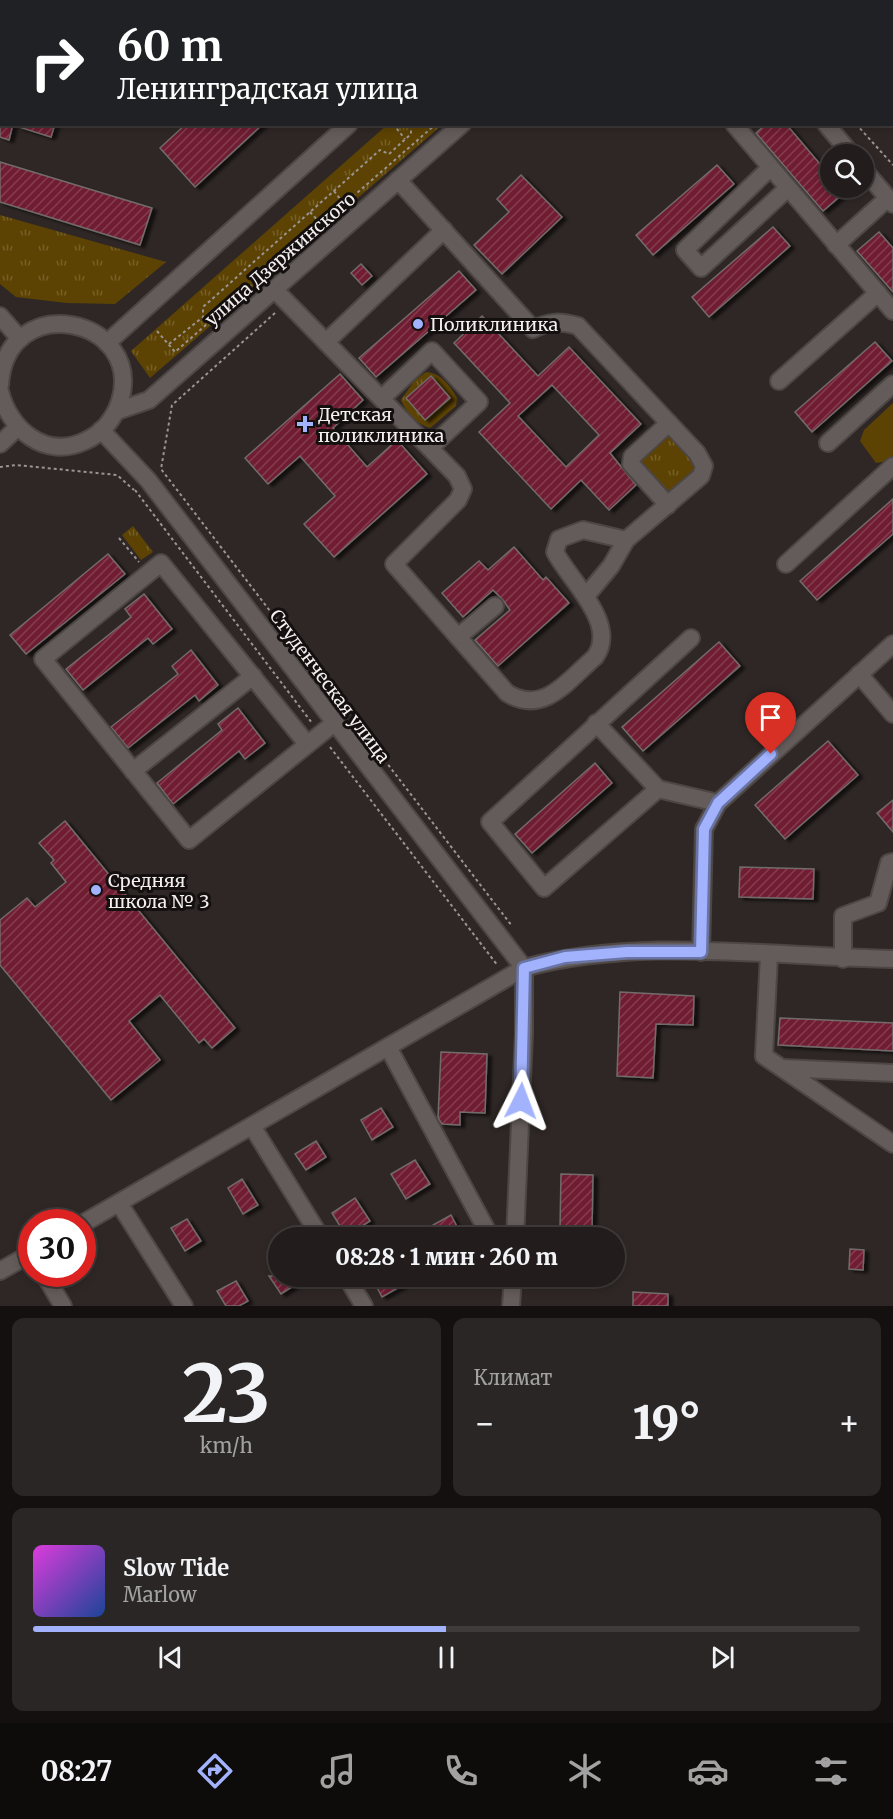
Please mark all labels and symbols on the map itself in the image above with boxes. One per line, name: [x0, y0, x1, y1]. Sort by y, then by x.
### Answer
street label: улица Дзержинского: [200, 187, 360, 331]
place label: Поликлиника: [430, 313, 559, 336]
marker: Поликлиника: [411, 317, 425, 331]
place label: Детская поликлиника: [318, 403, 445, 447]
marker: Детская поликлиника: [296, 415, 314, 433]
street label: Студенческая улица: [265, 605, 396, 768]
pin: [745, 692, 796, 754]
place label: Средняя школа № 3: [108, 869, 210, 913]
marker: Средняя школа № 3: [89, 883, 103, 897]
position arrow: [489, 1069, 553, 1133]
speed limit sign: 30: [18, 1209, 96, 1287]

